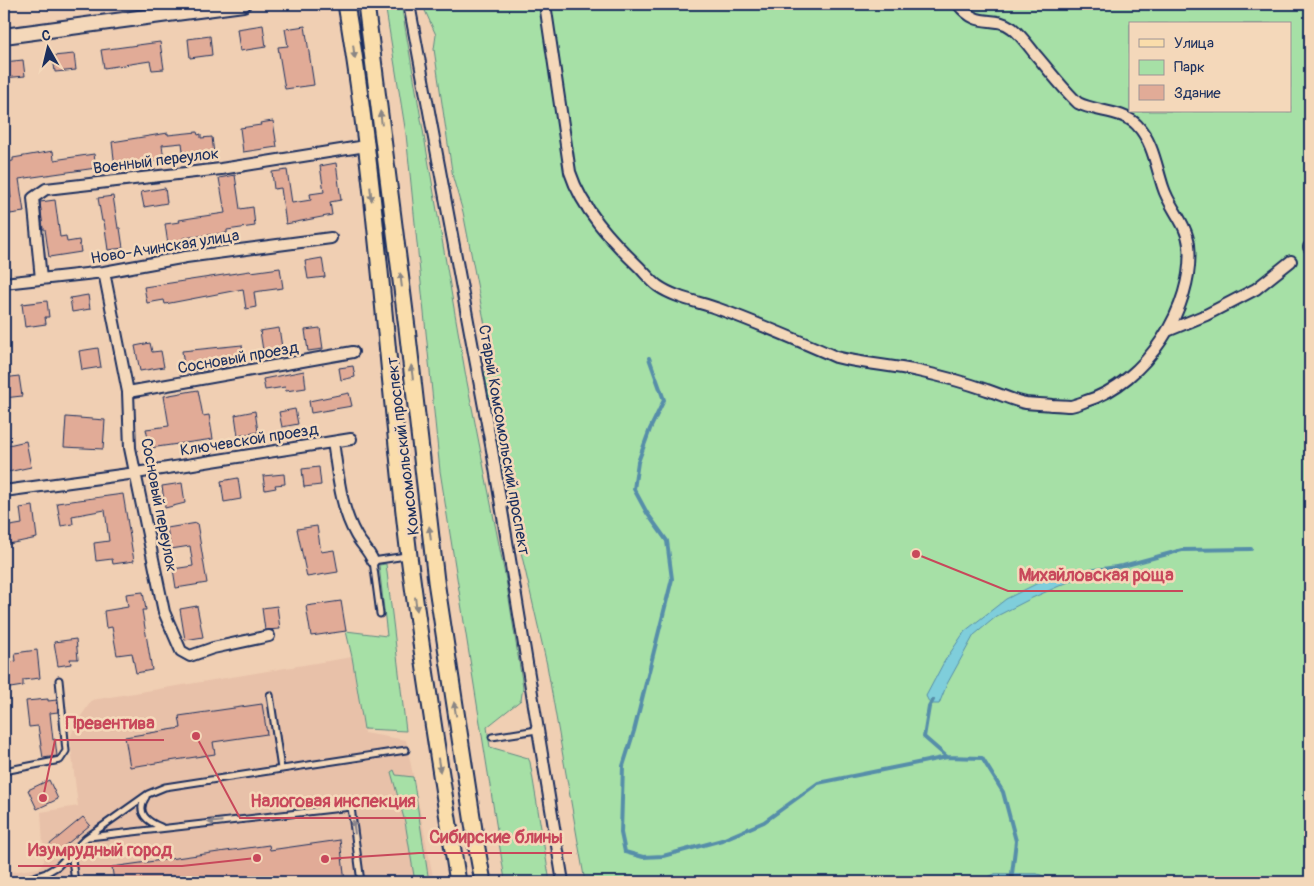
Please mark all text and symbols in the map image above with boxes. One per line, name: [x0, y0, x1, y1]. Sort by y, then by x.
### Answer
north arrow: [22, 22, 72, 72]
legend: [1129, 22, 1292, 112]
text: С: [41, 27, 52, 45]
text: Улица: [1174, 34, 1214, 53]
one-way arrow: [350, 44, 358, 60]
text: Парк: [1174, 58, 1205, 77]
text: Здание: [1174, 84, 1221, 103]
one-way arrow: [377, 110, 385, 126]
street label: Военный переулок: [92, 143, 220, 179]
one-way arrow: [368, 186, 376, 202]
street label: Ново-Ачинская улица: [89, 225, 241, 269]
one-way arrow: [397, 271, 405, 287]
street label: Старый Комсомольский проспект: [474, 323, 534, 557]
street label: Сосновый проезд: [176, 337, 300, 378]
street label: Комсомольский проспект: [382, 356, 424, 536]
one-way arrow: [408, 363, 416, 379]
street label: Ключевской проезд: [179, 419, 320, 461]
street label: Сосновый переулок: [136, 436, 182, 574]
one-way arrow: [426, 525, 434, 541]
callout: Михайловская роща: [1008, 558, 1183, 591]
text: Михайловская роща: [1018, 564, 1174, 587]
one-way arrow: [412, 597, 420, 613]
one-way arrow: [451, 700, 459, 716]
callout: Превентива: [55, 707, 164, 740]
text: Превентива: [65, 712, 155, 735]
one-way arrow: [436, 757, 444, 773]
callout: Налоговая инспекция: [240, 785, 426, 818]
text: Налоговая инспекция: [250, 790, 416, 813]
one-way arrow: [207, 818, 223, 826]
one-way arrow: [349, 819, 357, 835]
callout: Сибирские блины: [419, 820, 572, 853]
text: Сибирские блины: [429, 826, 563, 849]
callout: Изумрудный город: [18, 833, 182, 866]
text: Изумрудный город: [28, 839, 172, 862]

